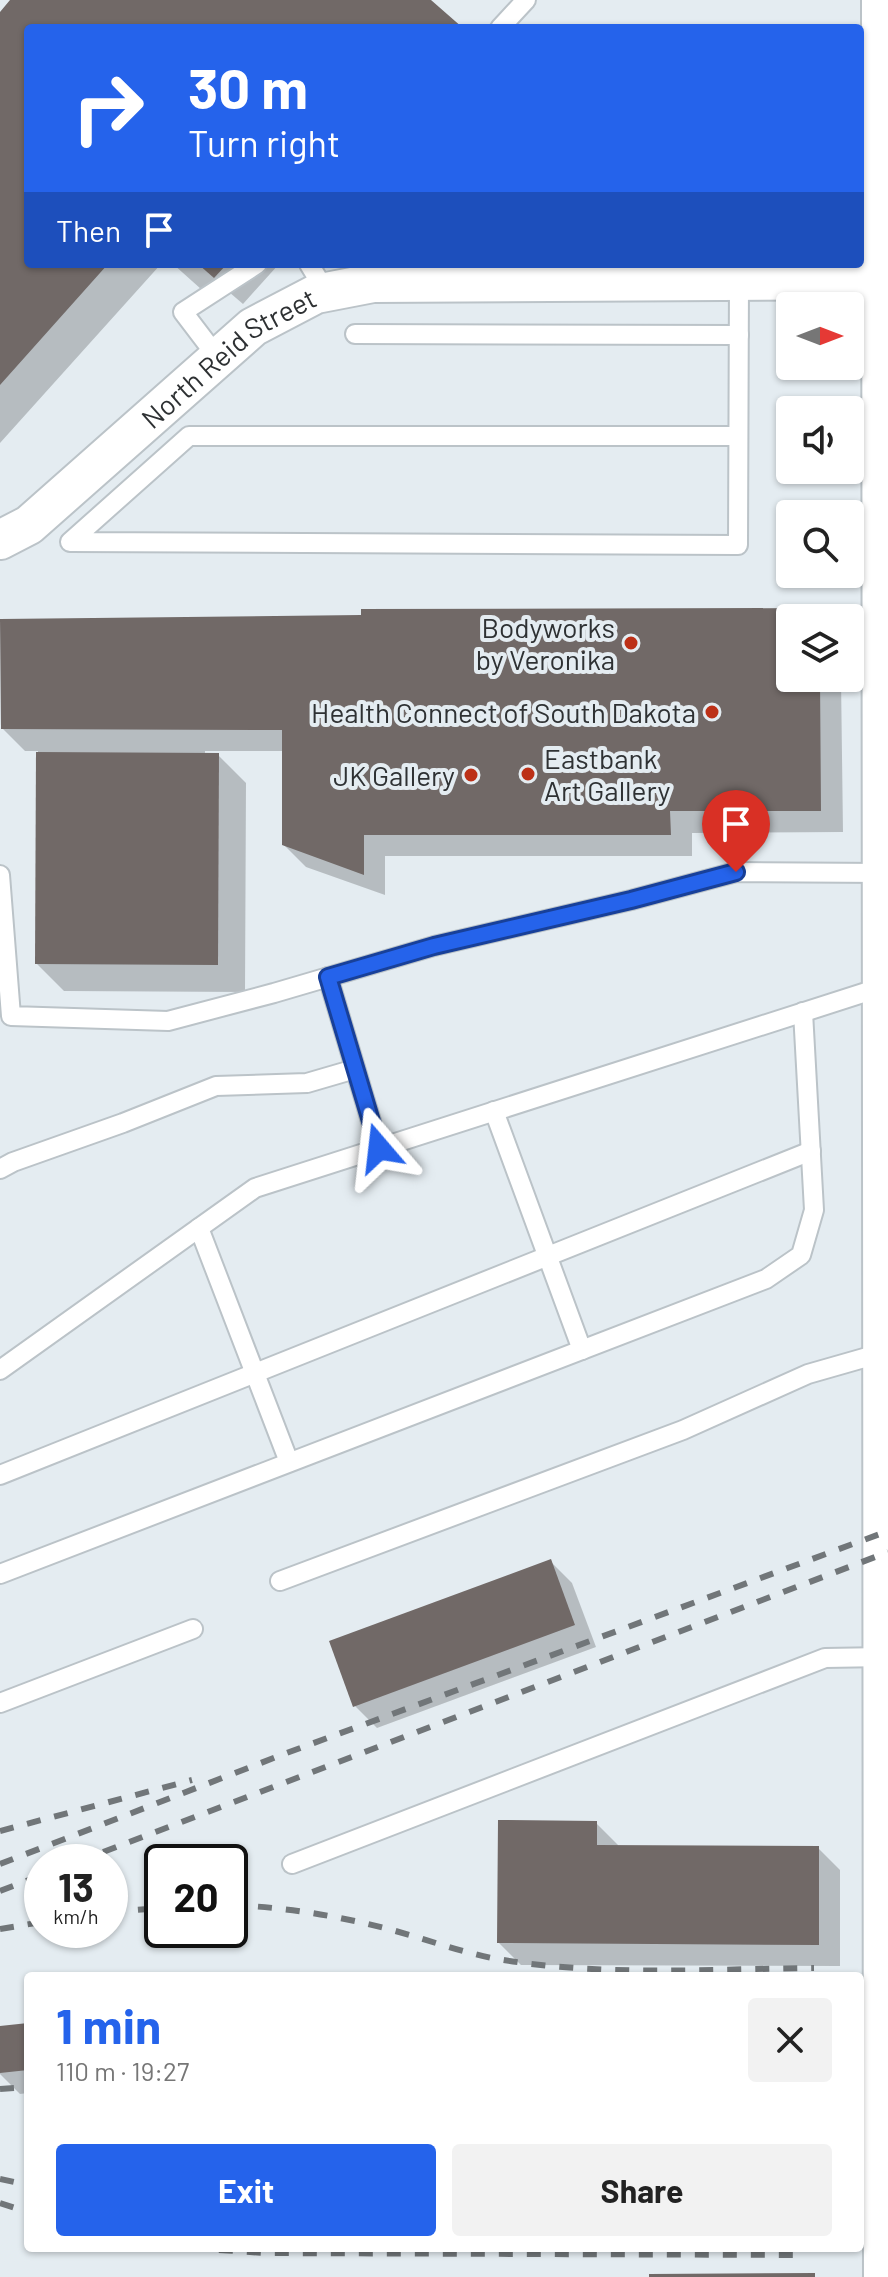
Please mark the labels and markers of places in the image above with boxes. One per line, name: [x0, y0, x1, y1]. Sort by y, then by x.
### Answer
place label: Bodyworks by Veronika: [476, 610, 615, 676]
marker: Bodyworks by Veronika: [622, 634, 640, 652]
place label: Health Connect of South Dakota: [311, 695, 696, 729]
marker: Health Connect of South Dakota: [703, 703, 721, 721]
place label: Eastbank Art Gallery: [544, 741, 670, 807]
place label: JK Gallery: [333, 758, 455, 792]
marker: Eastbank Art Gallery: [519, 765, 537, 783]
marker: JK Gallery: [462, 766, 480, 784]
pin: [702, 790, 770, 872]

